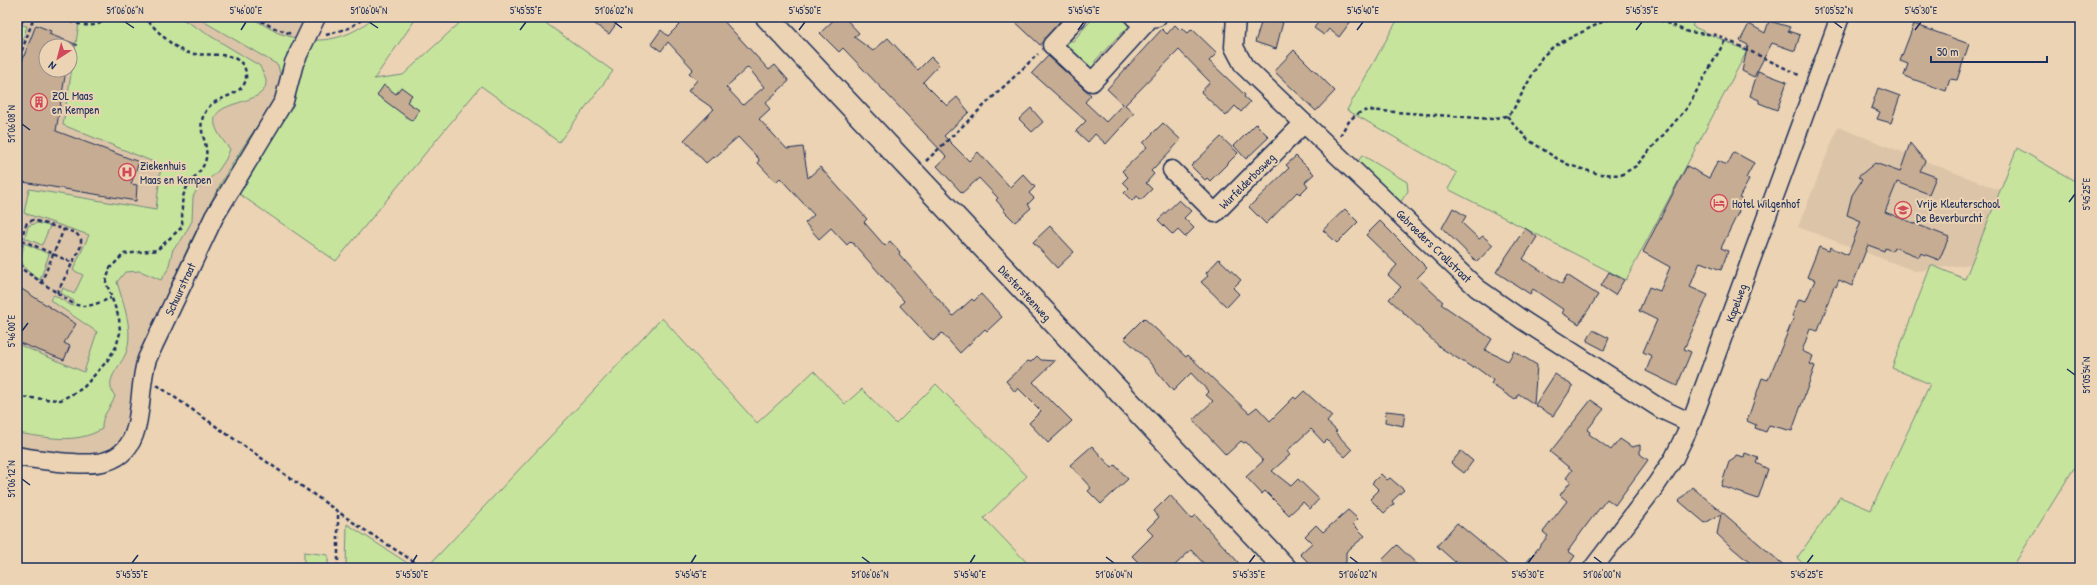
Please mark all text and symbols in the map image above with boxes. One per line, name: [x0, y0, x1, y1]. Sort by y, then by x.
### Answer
text: 51°06'06"N: [106, 4, 144, 17]
text: 5°46'00"E: [230, 4, 263, 17]
text: 51°06'04"N: [351, 4, 387, 17]
text: 5°45'55"E: [510, 4, 543, 17]
text: 51°06'02"N: [595, 4, 633, 17]
text: 5°45'50"E: [789, 4, 822, 17]
text: 5°45'45"E: [1068, 4, 1100, 17]
text: 5°45'40"E: [1347, 4, 1380, 17]
text: 5°45'35"E: [1626, 4, 1659, 17]
text: 51°05'52"N: [1815, 4, 1853, 17]
text: 5°45'30"E: [1905, 4, 1938, 17]
north arrow: [38, 38, 78, 78]
scale bar: [1931, 38, 2047, 64]
text: 50 m: [1937, 43, 1958, 60]
text: N: [46, 59, 59, 73]
place label: ZOL Maas en Kempen: [52, 87, 100, 118]
building icon: ZOL Maas en Kempen: [29, 92, 49, 112]
text: 51°06'08"N: [5, 105, 18, 143]
street label: Wurfelderbosweg: [1215, 149, 1279, 213]
place label: Ziekenhuis Maas en Kempen: [140, 157, 211, 188]
hospital icon: Ziekenhuis Maas en Kempen: [117, 162, 137, 182]
text: 5°45'25"E: [2080, 177, 2093, 210]
hotel icon: Hotel Wilgenhof: [1709, 193, 1729, 213]
place label: Hotel Wilgenhof: [1732, 195, 1801, 212]
place label: Vrije Kleuterschool De Beverburcht: [1916, 195, 2001, 226]
school or university icon: Vrije Kleuterschool De Beverburcht: [1893, 200, 1913, 220]
street label: Gebroeders Crollstraat: [1392, 205, 1476, 287]
street label: Schuurstraat: [160, 259, 200, 318]
street label: Diestersteenweg: [995, 261, 1055, 325]
street label: Kapelweg: [1721, 281, 1751, 325]
text: 5°46'00"E: [5, 314, 18, 347]
text: 51°05'54"N: [2080, 357, 2093, 393]
text: 51°06'12"N: [5, 461, 18, 497]
text: 5°45'55"E: [116, 568, 149, 581]
text: 5°45'50"E: [396, 568, 429, 581]
text: 5°45'45"E: [675, 568, 707, 581]
text: 51°06'06"N: [851, 568, 889, 581]
text: 5°45'40"E: [954, 568, 987, 581]
text: 51°06'04"N: [1096, 568, 1132, 581]
text: 5°45'35"E: [1233, 568, 1266, 581]
text: 51°06'02"N: [1339, 568, 1377, 581]
text: 5°45'30"E: [1512, 568, 1545, 581]
text: 51°06'00"N: [1583, 568, 1621, 581]
text: 5°45'25"E: [1791, 568, 1824, 581]

